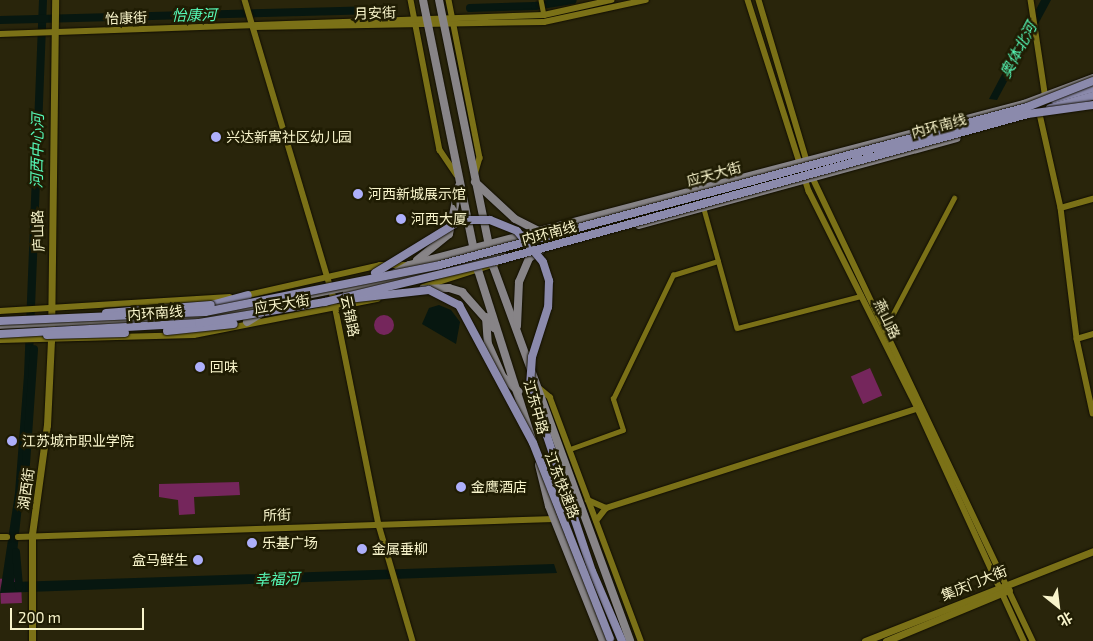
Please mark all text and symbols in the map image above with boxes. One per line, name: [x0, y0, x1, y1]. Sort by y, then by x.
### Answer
street label: 月安街: [354, 4, 396, 22]
water label: 怡康河: [171, 6, 217, 24]
street label: 怡康街: [105, 9, 147, 27]
water label: 奥体北河: [996, 19, 1040, 81]
street label: 内环南线: [910, 111, 968, 141]
water label: 河西中心河: [27, 113, 47, 189]
place label: 兴达新寓社区幼儿园: [226, 129, 352, 145]
marker: 兴达新寓社区幼儿园: [210, 131, 222, 143]
street label: 应天大街: [685, 159, 743, 189]
place label: 河西新城展示馆: [368, 186, 466, 202]
marker: 河西新城展示馆: [352, 188, 364, 200]
street label: 庐山路: [29, 210, 47, 252]
place label: 河西大厦: [411, 211, 467, 227]
marker: 河西大厦: [395, 213, 407, 225]
street label: 内环南线: [520, 218, 578, 248]
street label: 应天大街: [253, 291, 311, 317]
street label: 云锦路: [337, 294, 363, 338]
street label: 燕山路: [870, 296, 904, 342]
street label: 内环南线: [126, 303, 184, 323]
place label: 回味: [210, 359, 238, 375]
marker: 回味: [194, 361, 206, 373]
street label: 江东中路: [520, 378, 552, 436]
place label: 江苏城市职业学院: [22, 433, 134, 449]
marker: 江苏城市职业学院: [6, 435, 18, 447]
street label: 江东快速路: [542, 449, 582, 521]
street label: 湖西街: [15, 467, 37, 511]
place label: 金鹰酒店: [471, 479, 527, 495]
marker: 金鹰酒店: [455, 481, 467, 493]
street label: 所街: [263, 506, 291, 524]
place label: 乐基广场: [262, 535, 318, 551]
marker: 乐基广场: [246, 537, 258, 549]
place label: 金属垂柳: [372, 541, 428, 557]
marker: 金属垂柳: [356, 543, 368, 555]
place label: 盒马鲜生: [132, 552, 188, 568]
marker: 盒马鲜生: [192, 554, 204, 566]
street label: 集庆门大街: [938, 562, 1010, 604]
water label: 幸福河: [254, 569, 300, 589]
north arrow: [1033, 581, 1083, 631]
scale bar: [12, 598, 146, 630]
text: 200 m: [18, 608, 61, 626]
text: 北: [1055, 609, 1076, 630]

